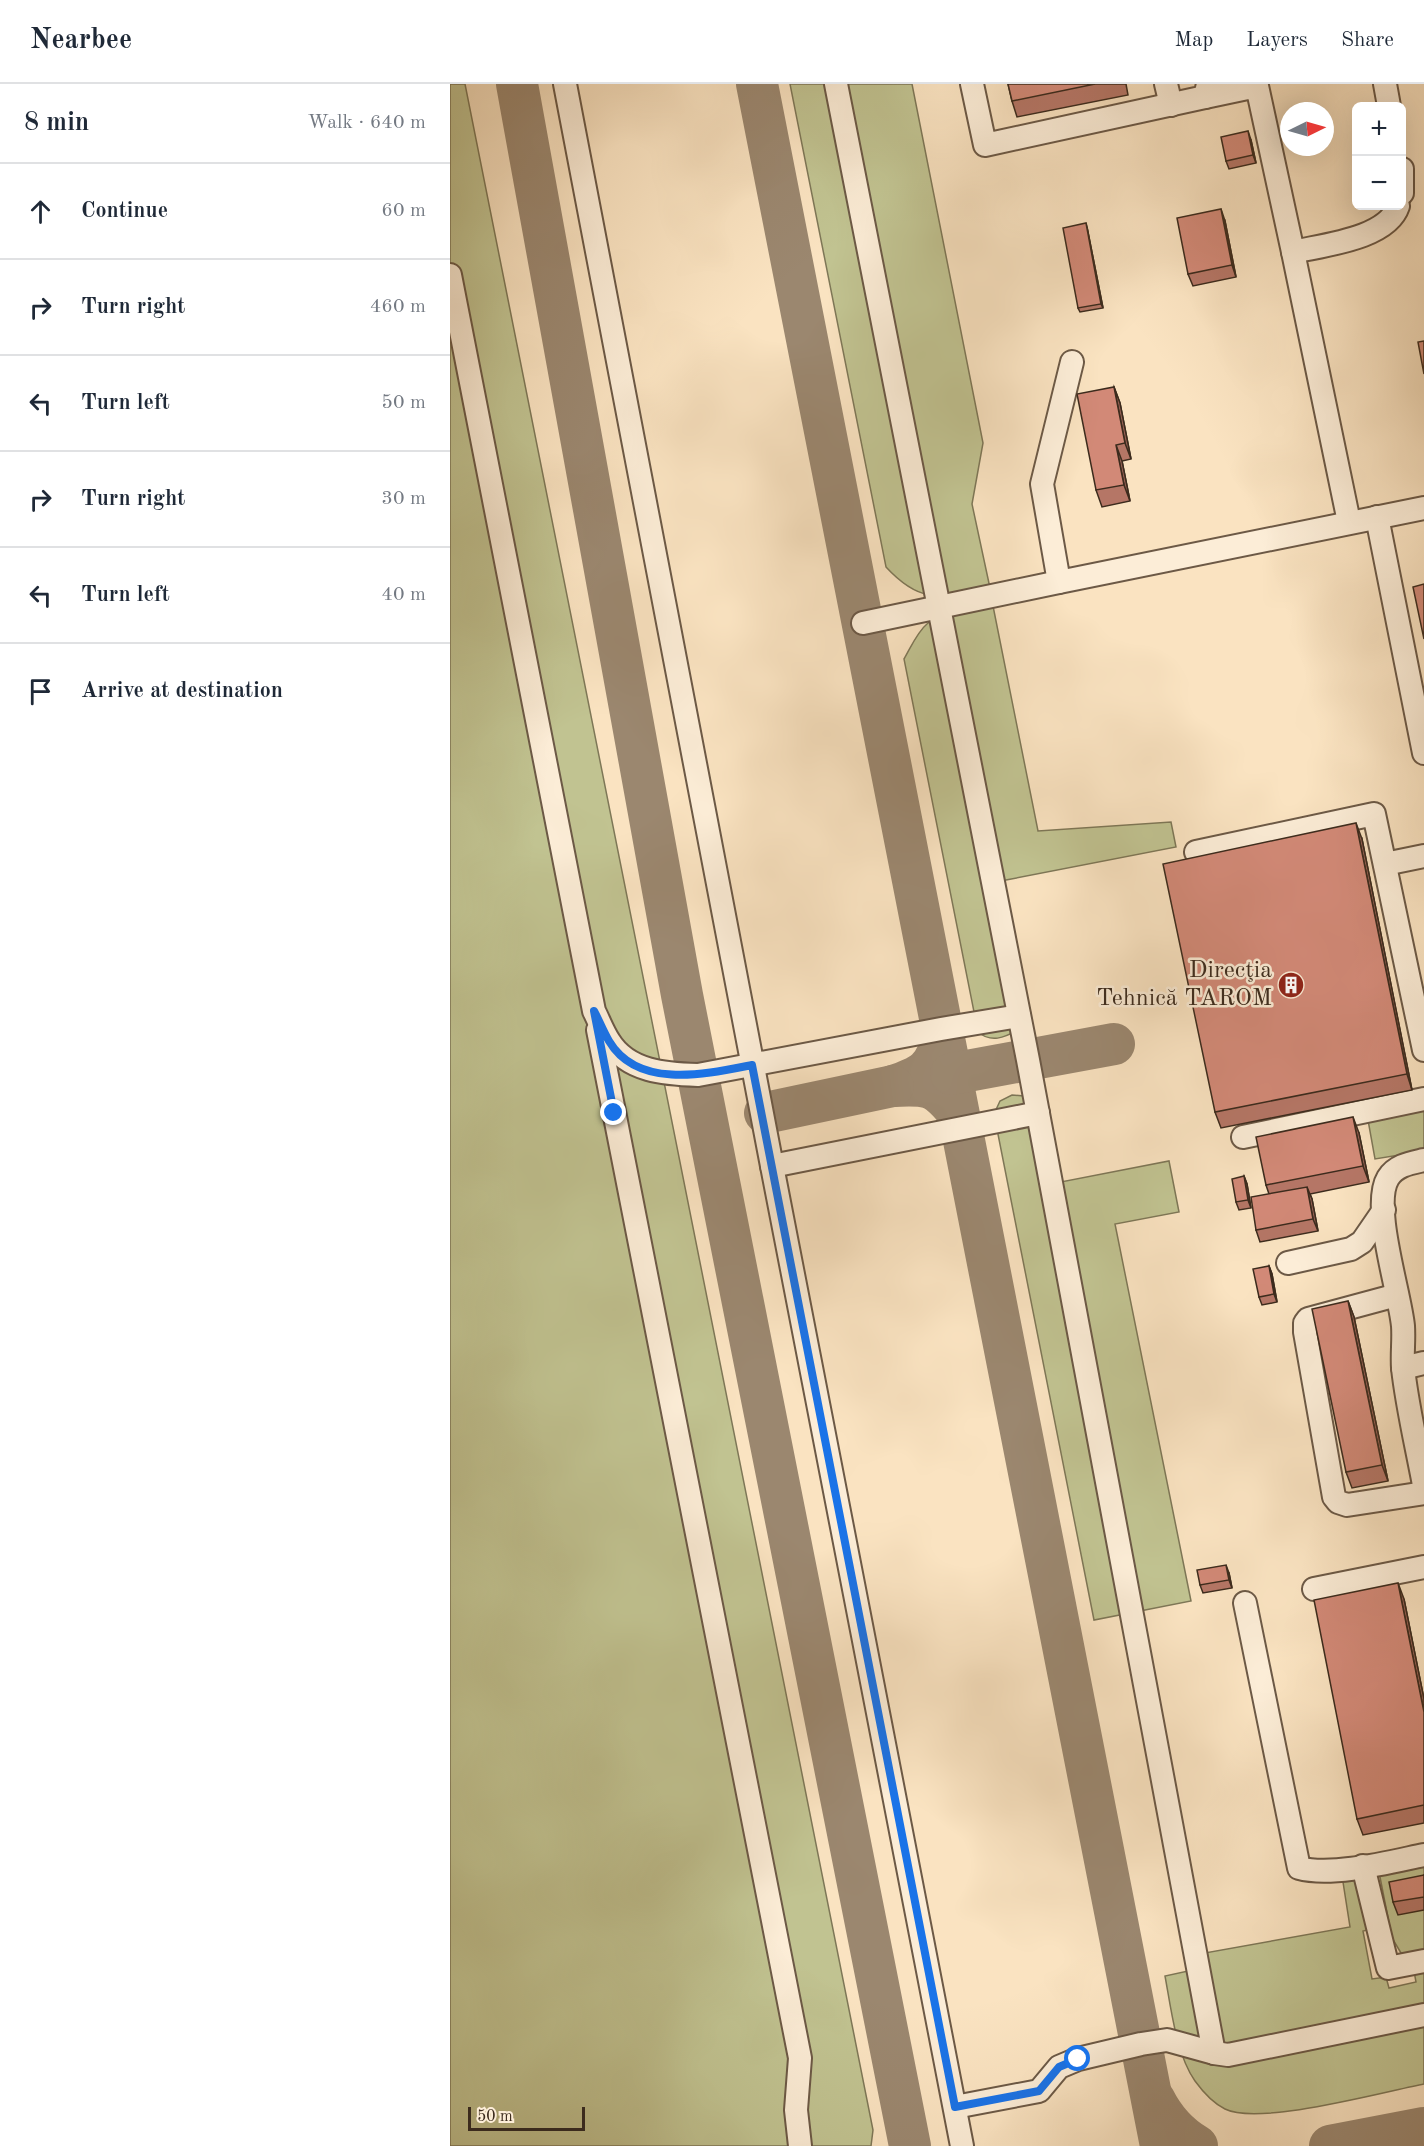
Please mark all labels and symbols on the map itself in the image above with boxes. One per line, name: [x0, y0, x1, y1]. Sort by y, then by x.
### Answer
north arrow: [1280, 102, 1334, 156]
place label: Direcţia Tehnică TAROM: [1096, 959, 1272, 1011]
building icon: Direcţia Tehnică TAROM: [1276, 970, 1306, 1000]
route end: [600, 1099, 626, 1125]
route start: [1064, 2045, 1090, 2071]
scale bar: [468, 2104, 585, 2132]

